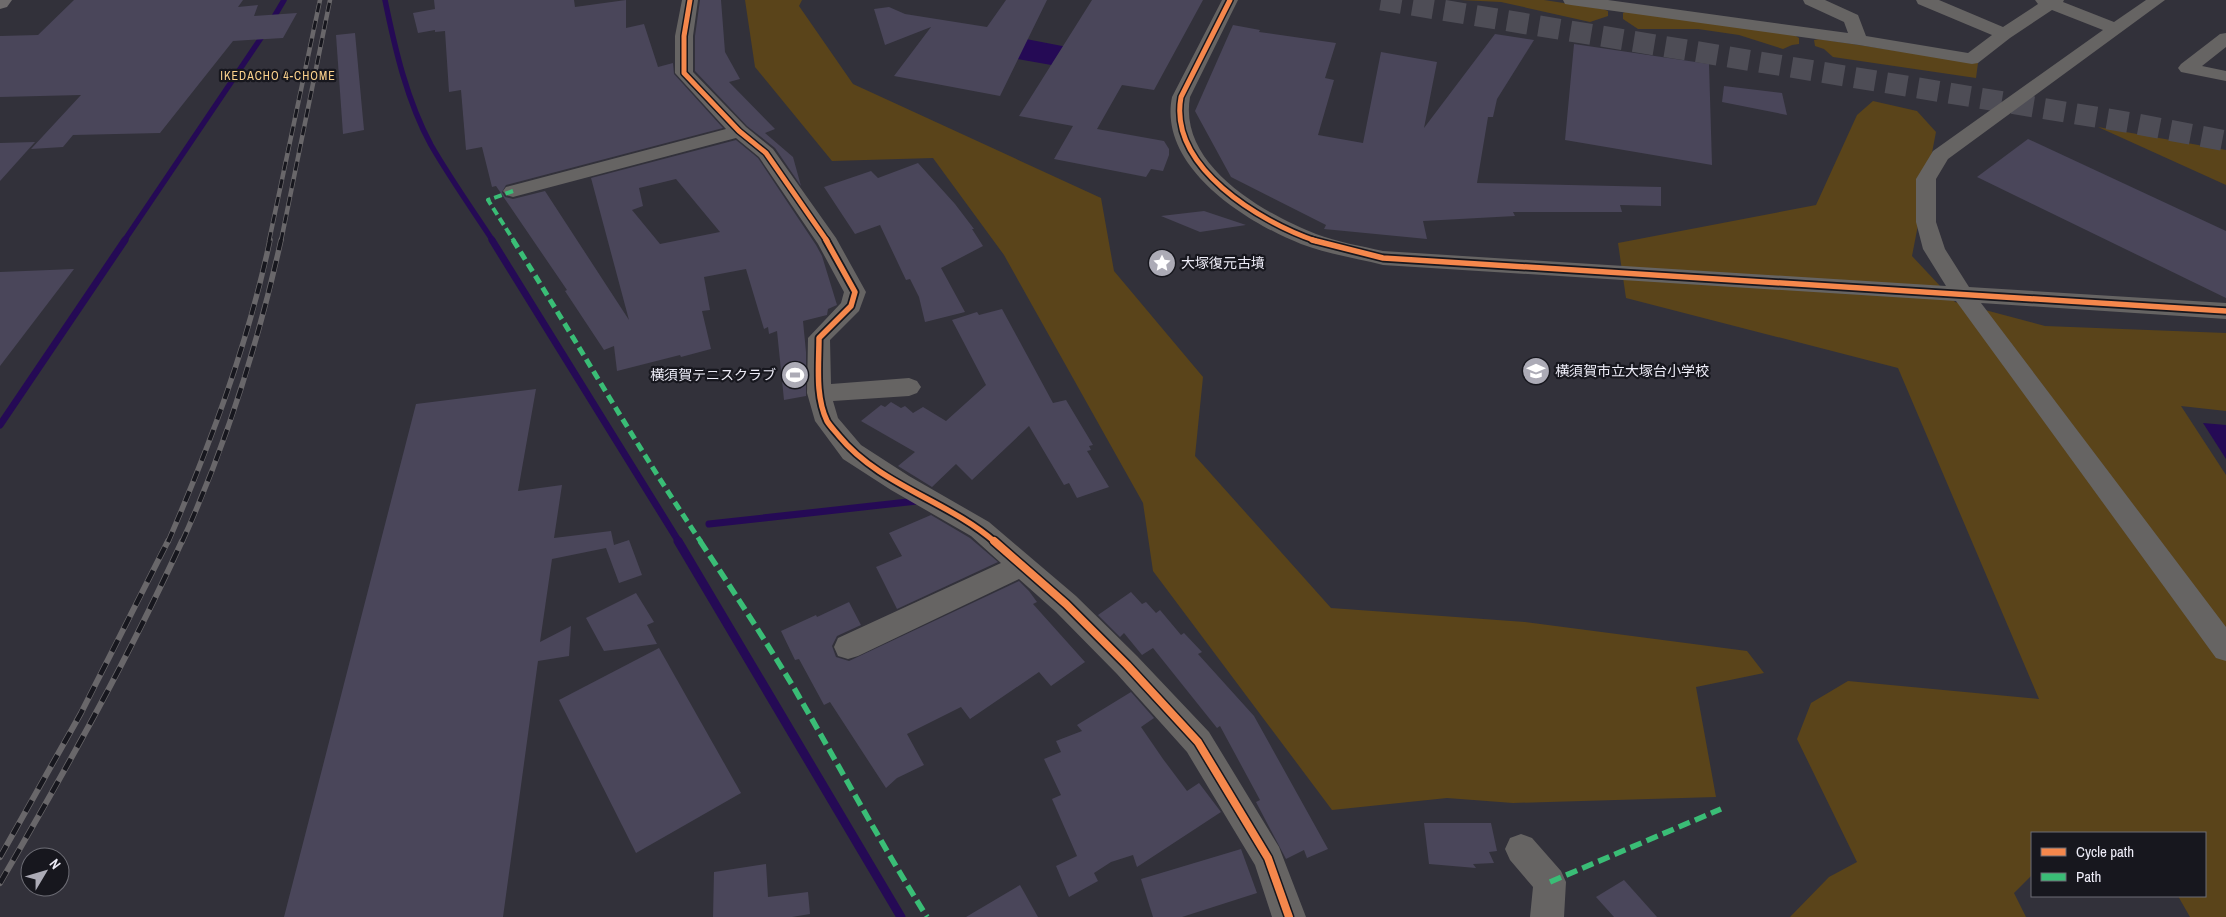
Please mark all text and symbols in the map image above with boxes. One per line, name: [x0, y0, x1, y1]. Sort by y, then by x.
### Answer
district label: IKEDACHO 4-CHOME: [220, 68, 336, 84]
place icon: 大塚復元古墳: [1147, 248, 1177, 278]
place label: 大塚復元古墳: [1181, 254, 1265, 272]
school or university icon: 横須賀市立大塚台小学校: [1521, 356, 1551, 386]
sports icon: 横須賀テニスクラブ: [780, 360, 810, 390]
place label: 横須賀市立大塚台小学校: [1555, 362, 1709, 380]
place label: 横須賀テニスクラブ: [650, 366, 776, 384]
legend: [2031, 832, 2206, 897]
text: Cycle path: [2076, 841, 2134, 862]
north arrow: [20, 847, 70, 897]
text: N: [46, 855, 65, 873]
text: Path: [2076, 866, 2101, 887]

